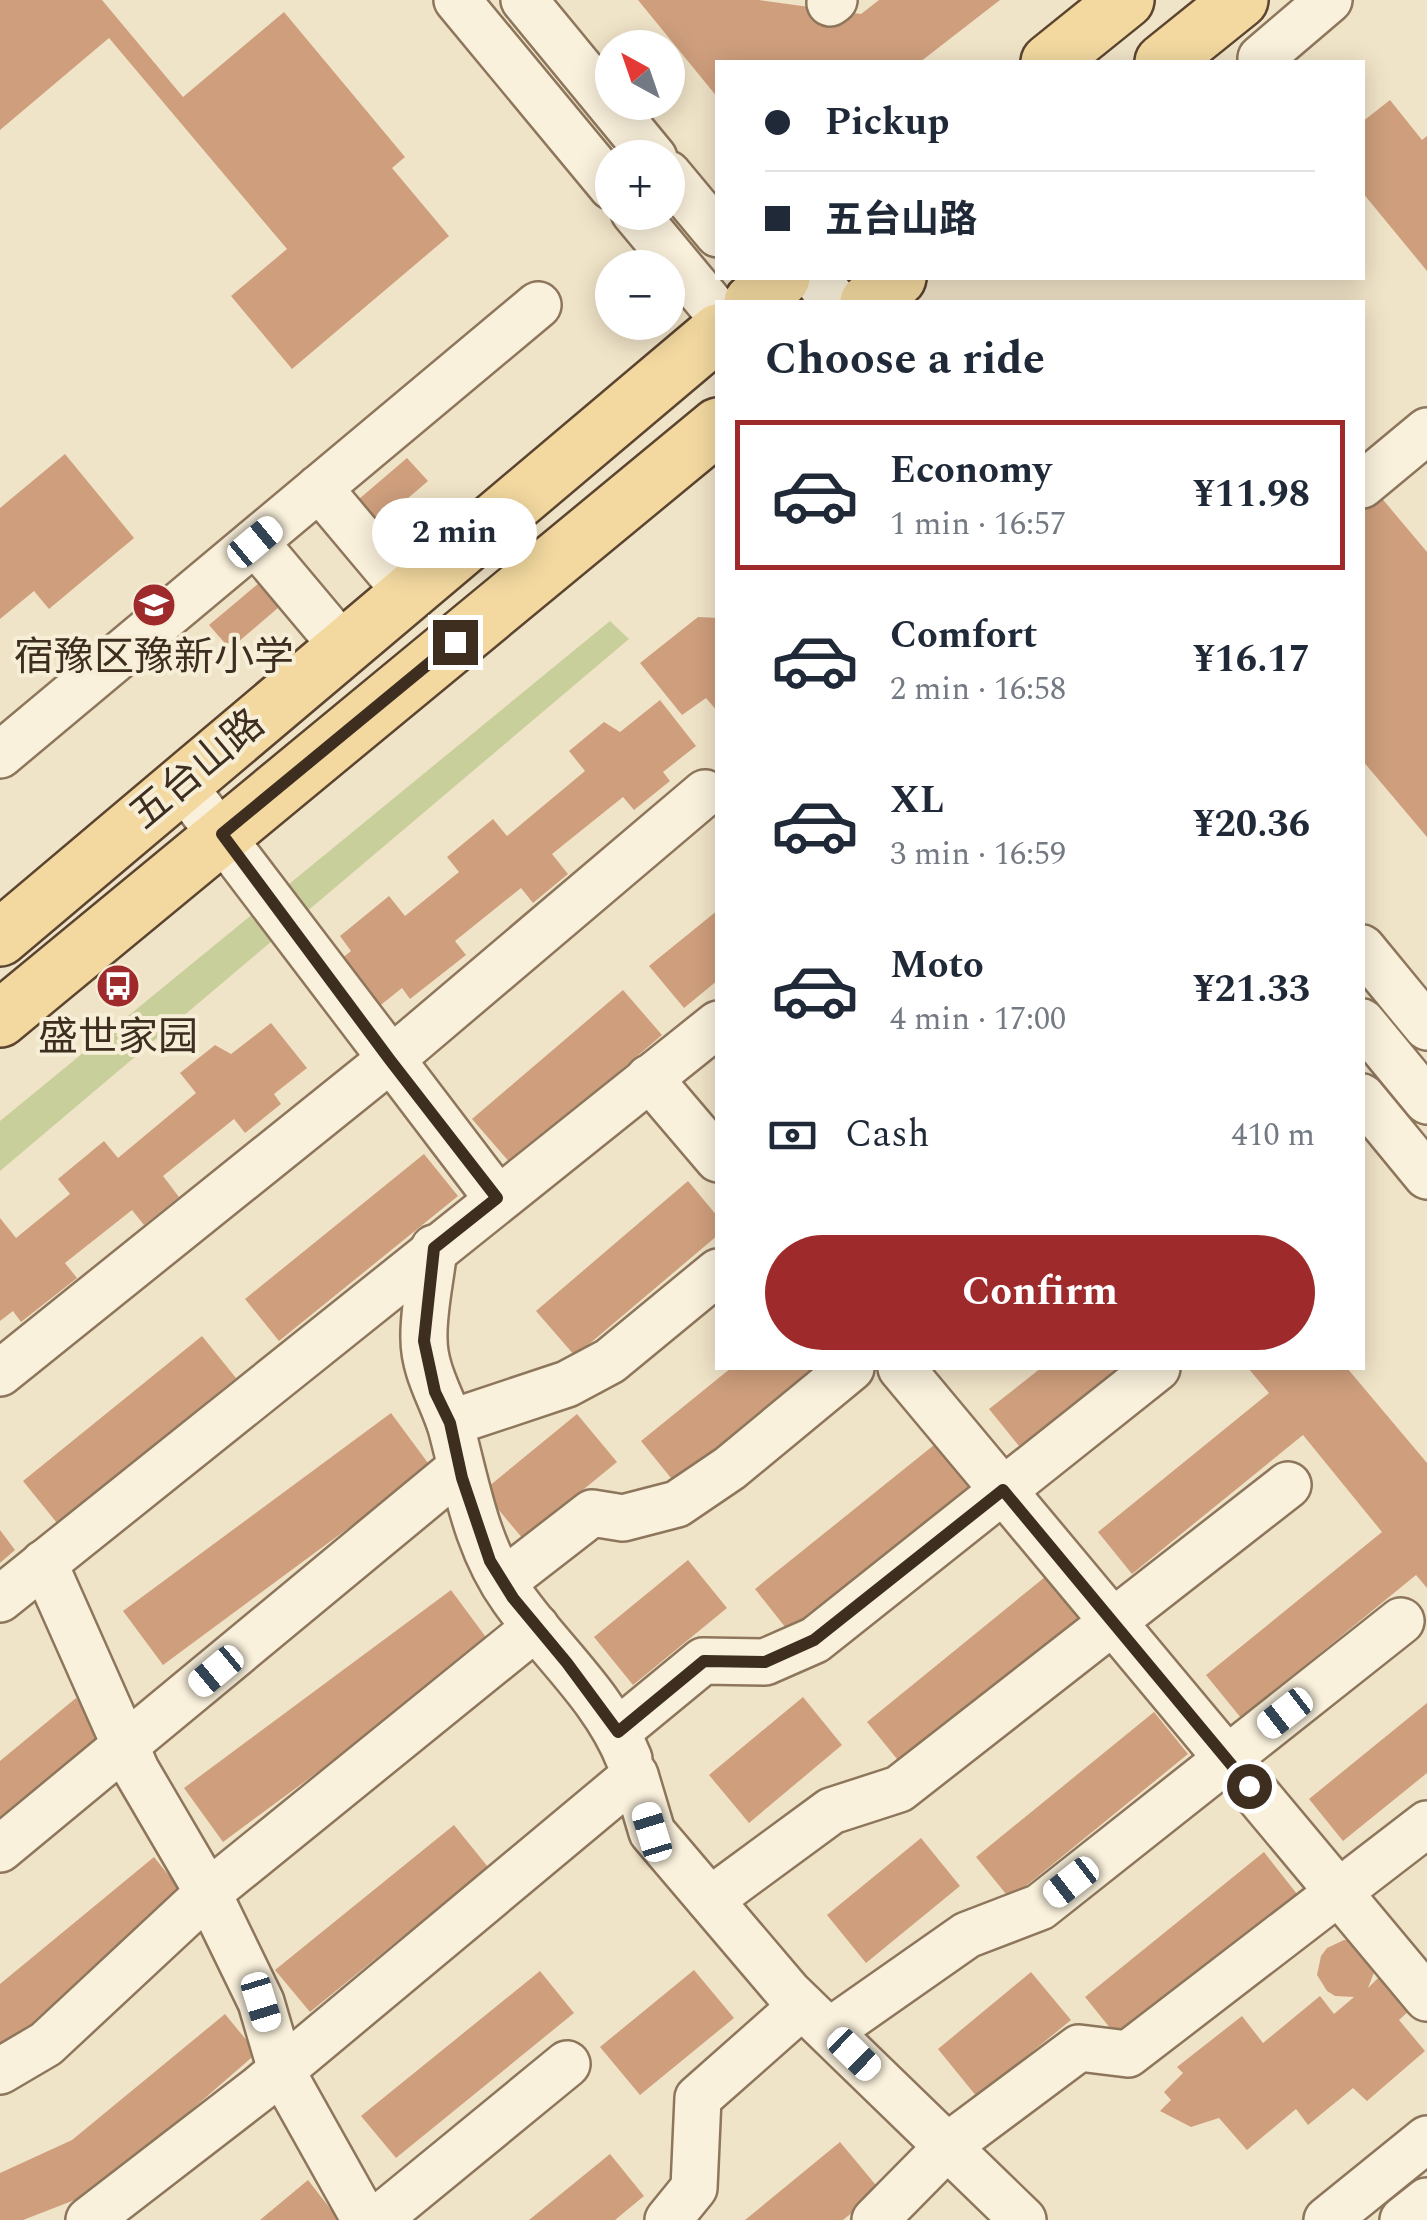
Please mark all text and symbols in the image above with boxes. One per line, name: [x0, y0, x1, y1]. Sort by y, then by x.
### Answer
north arrow: [595, 30, 685, 120]
map controls: [595, 30, 685, 340]
text: Pickup: [825, 94, 949, 152]
button: +: [595, 140, 685, 230]
text: 五台山路: [825, 192, 977, 250]
button: −: [595, 250, 685, 340]
text: Choose a ride: [765, 325, 1045, 394]
text: Economy: [890, 442, 1051, 500]
icon: car: [770, 450, 860, 540]
text: ¥11.98: [1193, 466, 1310, 524]
callout: 2 min: [372, 497, 538, 567]
text: 1 min · 16:57: [890, 500, 1066, 549]
text: 2 min: [412, 508, 497, 557]
car: [222, 511, 288, 573]
school or university icon: 宿豫区豫新小学: [131, 582, 177, 628]
text: Comfort: [890, 607, 1037, 665]
icon: car: [770, 615, 860, 705]
route end: [433, 620, 478, 665]
place label: 宿豫区豫新小学: [14, 628, 294, 689]
text: ¥16.17: [1193, 631, 1310, 689]
text: 2 min · 16:58: [890, 665, 1066, 714]
street label: 五台山路: [117, 695, 279, 845]
text: XL: [890, 772, 944, 830]
icon: car: [770, 780, 860, 870]
text: ¥20.36: [1193, 796, 1310, 854]
text: 3 min · 16:59: [890, 830, 1066, 879]
text: Moto: [890, 937, 984, 995]
icon: car: [770, 945, 860, 1035]
text: ¥21.33: [1193, 961, 1310, 1019]
bus stop icon: 盛世家园: [95, 963, 141, 1009]
text: 4 min · 17:00: [890, 995, 1066, 1044]
place label: 盛世家园: [38, 1008, 198, 1069]
text: Cash: [845, 1106, 930, 1164]
icon: cash: [765, 1108, 820, 1163]
text: 410 m: [1231, 1111, 1315, 1160]
button: Confirm: [765, 1235, 1315, 1350]
car: [183, 1640, 249, 1702]
car: [1252, 1683, 1318, 1743]
route start: [1227, 1764, 1272, 1809]
car: [629, 1799, 675, 1865]
car: [1038, 1852, 1104, 1912]
car: [238, 1969, 284, 2035]
car: [822, 2022, 886, 2086]

